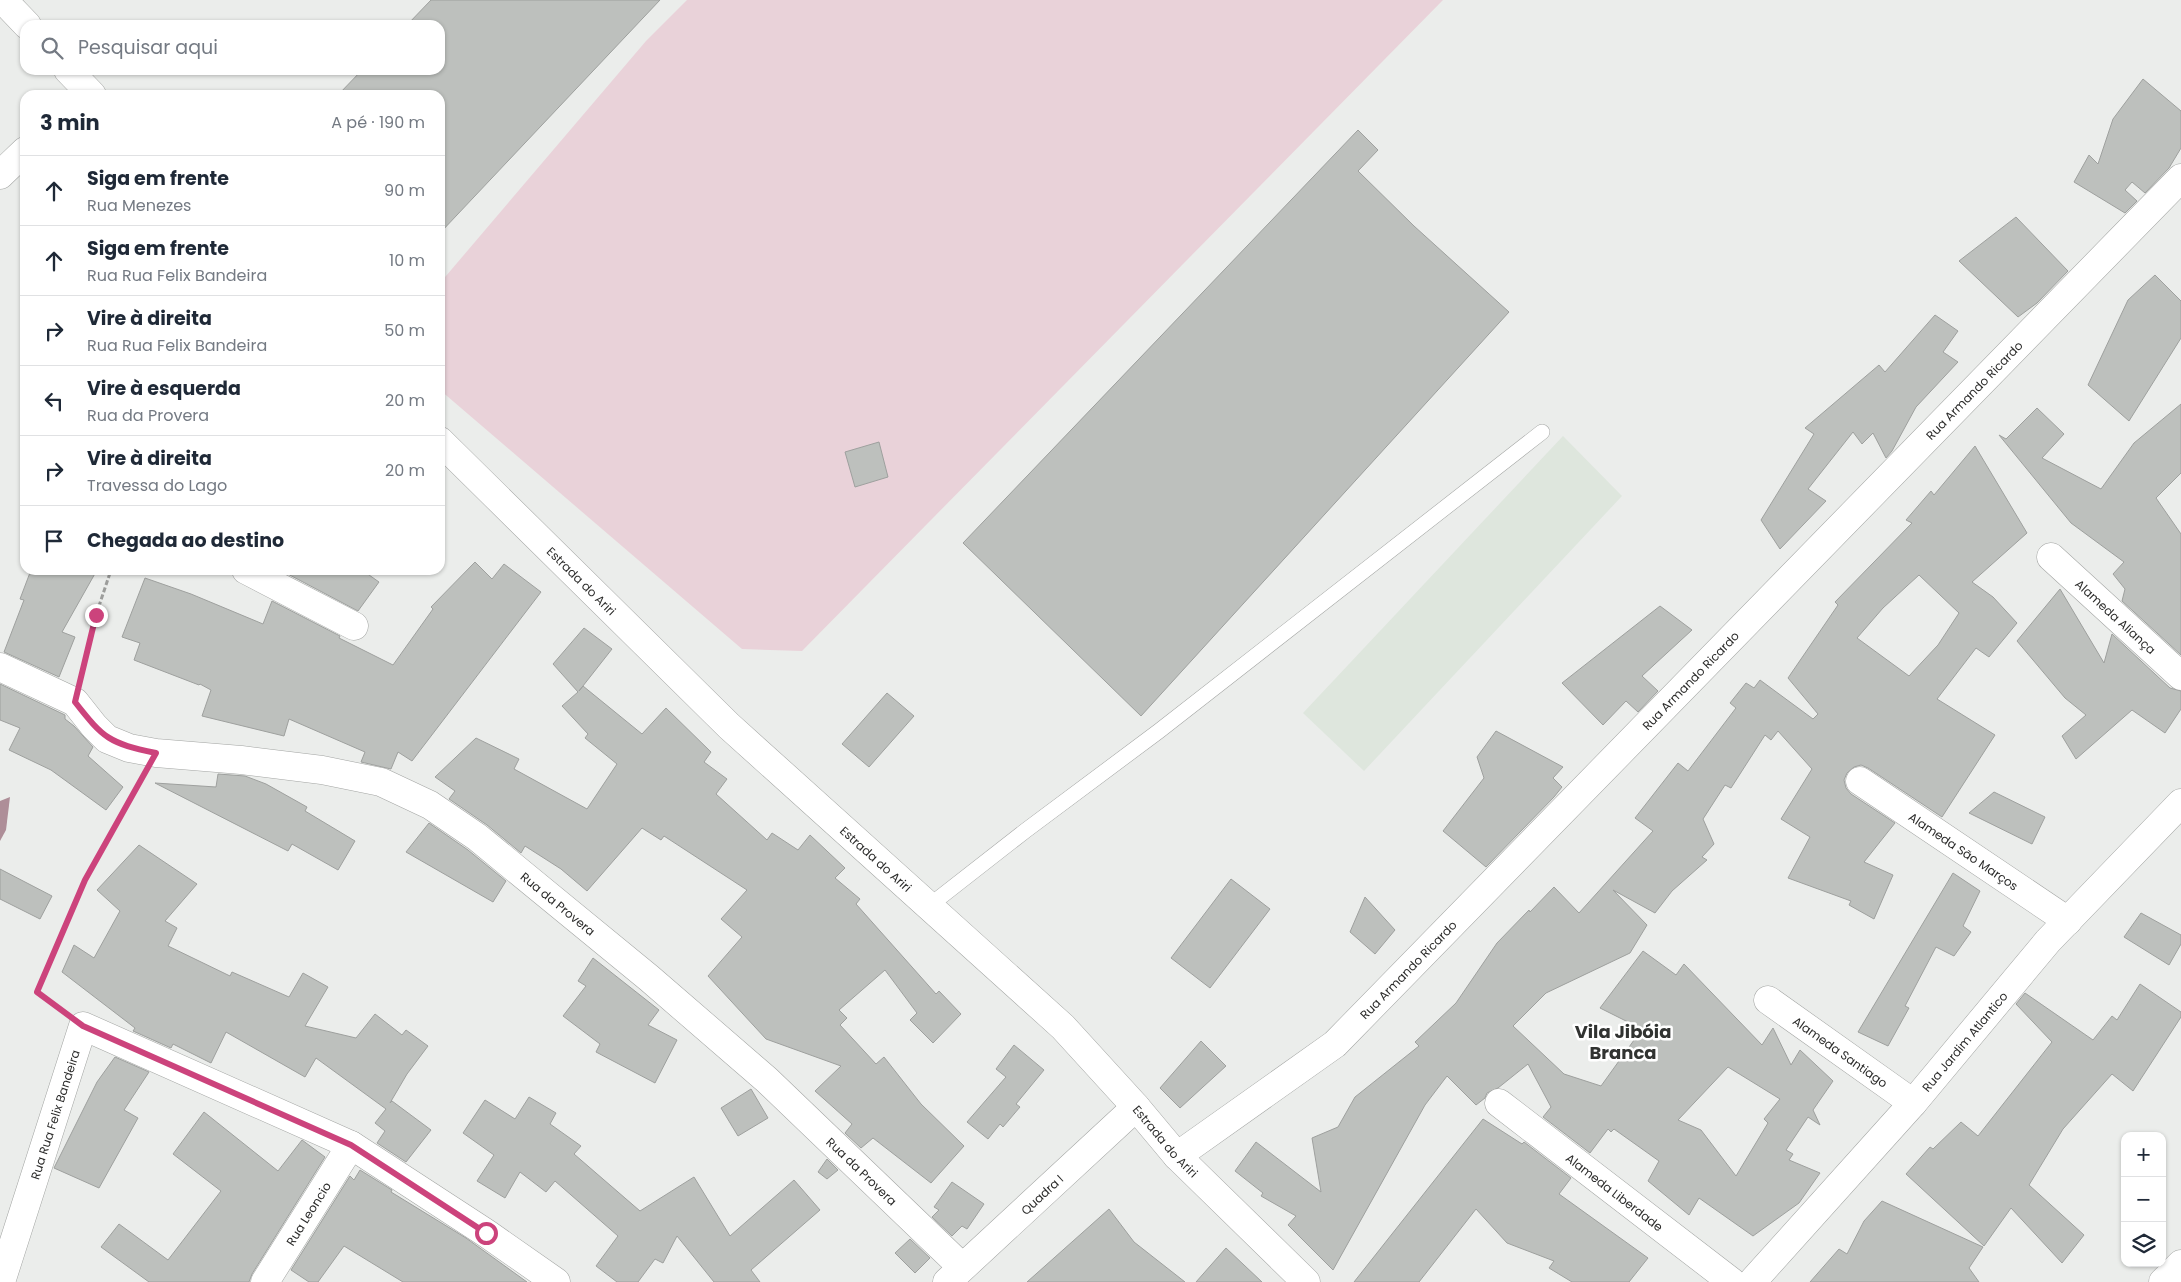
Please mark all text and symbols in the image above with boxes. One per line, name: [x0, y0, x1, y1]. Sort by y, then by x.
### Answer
search box: [20, 20, 445, 75]
icon: search: [38, 34, 66, 62]
text: Pesquisar aqui: [78, 34, 218, 61]
text: 3 min: [40, 108, 100, 137]
text: A pé · 190 m: [331, 111, 425, 134]
text: Siga em frente: [87, 165, 229, 192]
icon: ahead: [40, 177, 68, 205]
text: 90 m: [384, 179, 425, 202]
text: Rua Menezes: [87, 194, 191, 217]
text: Siga em frente: [87, 235, 229, 262]
icon: ahead: [40, 247, 68, 275]
text: 10 m: [389, 249, 425, 272]
text: Rua Rua Felix Bandeira: [87, 264, 267, 287]
text: Vire à direita: [87, 305, 212, 332]
icon: right: [40, 317, 68, 345]
text: 50 m: [384, 319, 425, 342]
text: Rua Rua Felix Bandeira: [87, 334, 267, 357]
street label: Rua Armando Ricardo: [1922, 337, 2026, 443]
text: Vire à esquerda: [87, 375, 241, 402]
icon: left: [40, 387, 68, 415]
text: 20 m: [385, 389, 425, 412]
text: Rua da Provera: [87, 404, 209, 427]
text: Vire à direita: [87, 445, 212, 472]
icon: right: [40, 457, 68, 485]
text: 20 m: [385, 459, 425, 482]
text: Travessa do Lago: [87, 474, 227, 497]
icon: arrive: [40, 527, 68, 555]
text: Chegada ao destino: [87, 527, 284, 554]
street label: Estrada do Ariri: [543, 543, 620, 619]
street label: Alameda Aliança: [2072, 575, 2160, 658]
route end: [85, 604, 108, 627]
street label: Rua Armando Ricardo: [1638, 627, 1743, 734]
street label: Alameda São Marços: [1906, 808, 2022, 894]
street label: Estrada do Ariri: [837, 822, 916, 895]
street label: Rua da Provera: [517, 868, 599, 939]
street label: Rua Armando Ricardo: [1356, 916, 1460, 1023]
street label: Rua Jardim Atlantico: [1918, 987, 2011, 1095]
street label: Alameda Santiago: [1790, 1012, 1892, 1091]
district label: Vila Jibóia Branca: [1575, 1019, 1671, 1065]
street label: Rua Rua Felix Bandeira: [26, 1047, 83, 1181]
street label: Estrada do Ariri: [1129, 1101, 1202, 1181]
map controls: [2121, 1132, 2166, 1267]
button: +: [2121, 1132, 2166, 1177]
street label: Rua da Provera: [823, 1133, 901, 1209]
street label: Alameda Liberdade: [1563, 1149, 1667, 1235]
street label: Quadra I: [1017, 1170, 1067, 1218]
button: −: [2121, 1177, 2166, 1222]
street label: Rua Leoncio: [282, 1178, 335, 1249]
route start: [475, 1222, 498, 1245]
button: layers: [2121, 1222, 2166, 1267]

